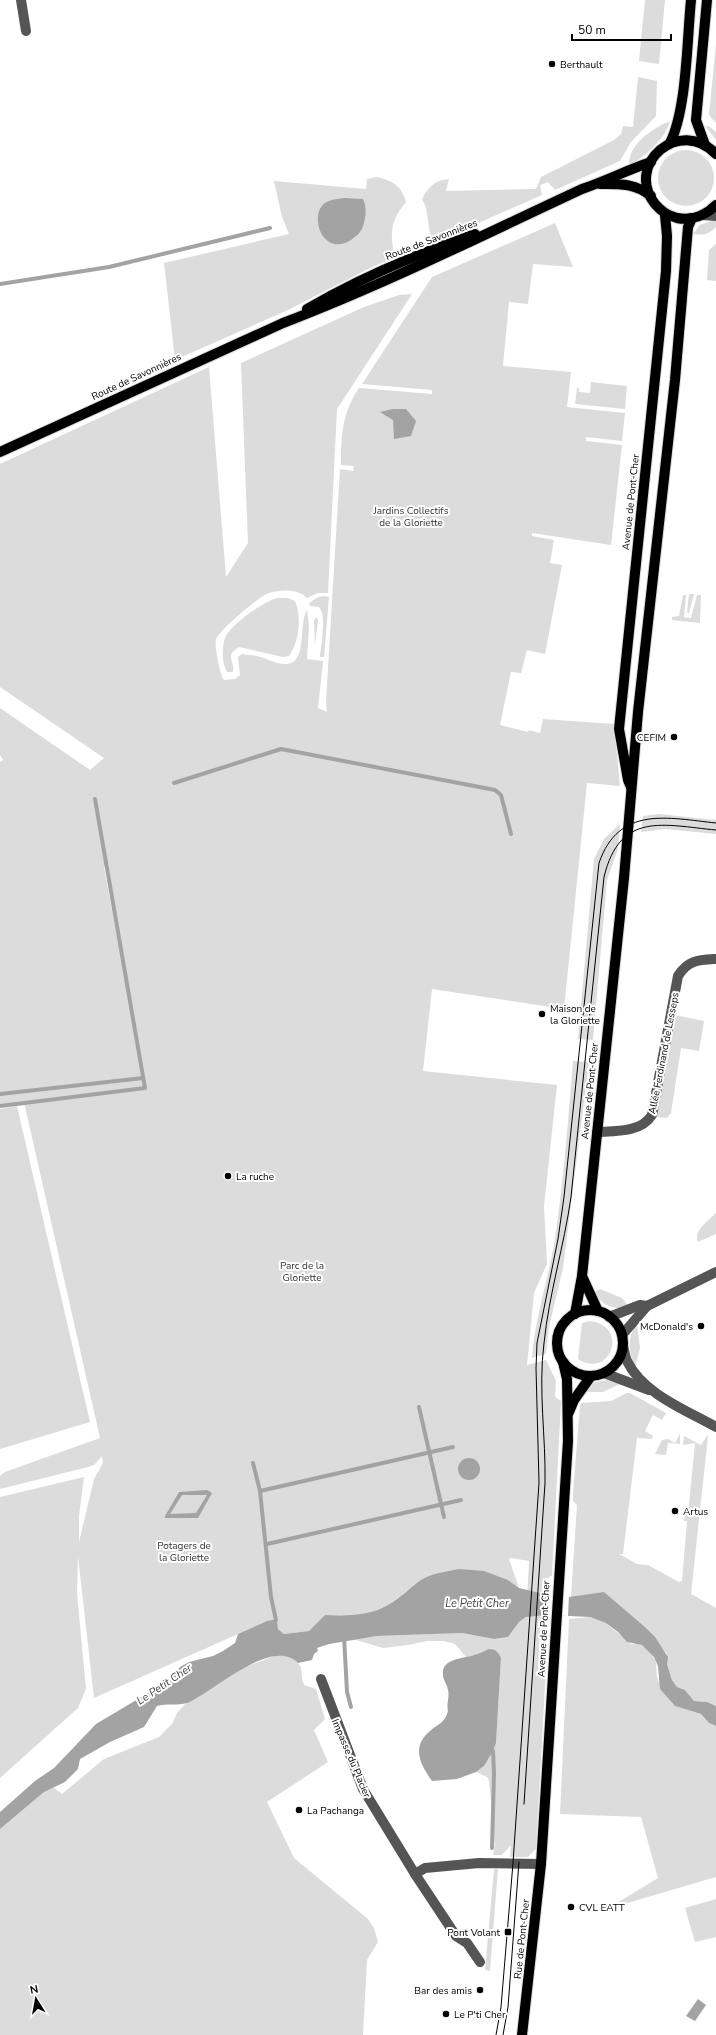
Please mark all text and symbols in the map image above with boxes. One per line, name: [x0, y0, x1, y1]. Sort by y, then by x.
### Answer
scale bar: [572, 16, 671, 42]
text: 50 m: [578, 22, 606, 38]
place label: Berthault: [560, 58, 603, 72]
marker: Berthault: [547, 59, 557, 69]
street label: Route de Savonnières: [383, 216, 480, 264]
street label: Route de Savonnières: [89, 350, 184, 404]
street label: Avenue de Pont-Cher: [619, 453, 643, 551]
park label: Jardins Collectifs de la Gloriette: [373, 504, 449, 530]
place label: CEFIM: [637, 731, 666, 745]
marker: CEFIM: [669, 732, 679, 742]
street label: Allée Ferdinand de Lesseps: [645, 991, 683, 1115]
place label: Maison de la Gloriette: [550, 1002, 600, 1028]
marker: Maison de la Gloriette: [537, 1009, 547, 1019]
street label: Avenue de Pont-Cher: [578, 1042, 602, 1140]
place label: La ruche: [236, 1170, 274, 1184]
marker: La ruche: [223, 1171, 233, 1181]
park label: Parc de la Gloriette: [280, 1259, 324, 1285]
place label: McDonald's: [640, 1320, 693, 1334]
marker: McDonald's: [696, 1321, 706, 1331]
place label: Artus: [683, 1505, 708, 1519]
marker: Artus: [670, 1506, 680, 1516]
park label: Potagers de la Gloriette: [157, 1539, 211, 1565]
street label: Avenue de Pont-Cher: [534, 1580, 554, 1678]
water label: Le Petit Cher: [445, 1596, 510, 1611]
water label: Le Petit Cher: [134, 1660, 196, 1708]
street label: Impasse du Placier: [328, 1717, 374, 1800]
place label: La Pachanga: [307, 1804, 364, 1818]
marker: La Pachanga: [294, 1805, 304, 1815]
street label: Rue de Pont-Cher: [511, 1898, 533, 1980]
place label: CVL EATT: [579, 1901, 625, 1915]
marker: CVL EATT: [566, 1902, 576, 1912]
place label: Pont Volant: [447, 1926, 500, 1940]
marker: Pont Volant: [503, 1927, 513, 1937]
north arrow: [16, 1979, 56, 2019]
text: N: [29, 1982, 40, 1998]
place label: Bar des amis: [414, 1984, 472, 1998]
marker: Bar des amis: [475, 1985, 485, 1995]
place label: Le P'ti Cher: [454, 2008, 506, 2022]
marker: Le P'ti Cher: [441, 2009, 451, 2019]

